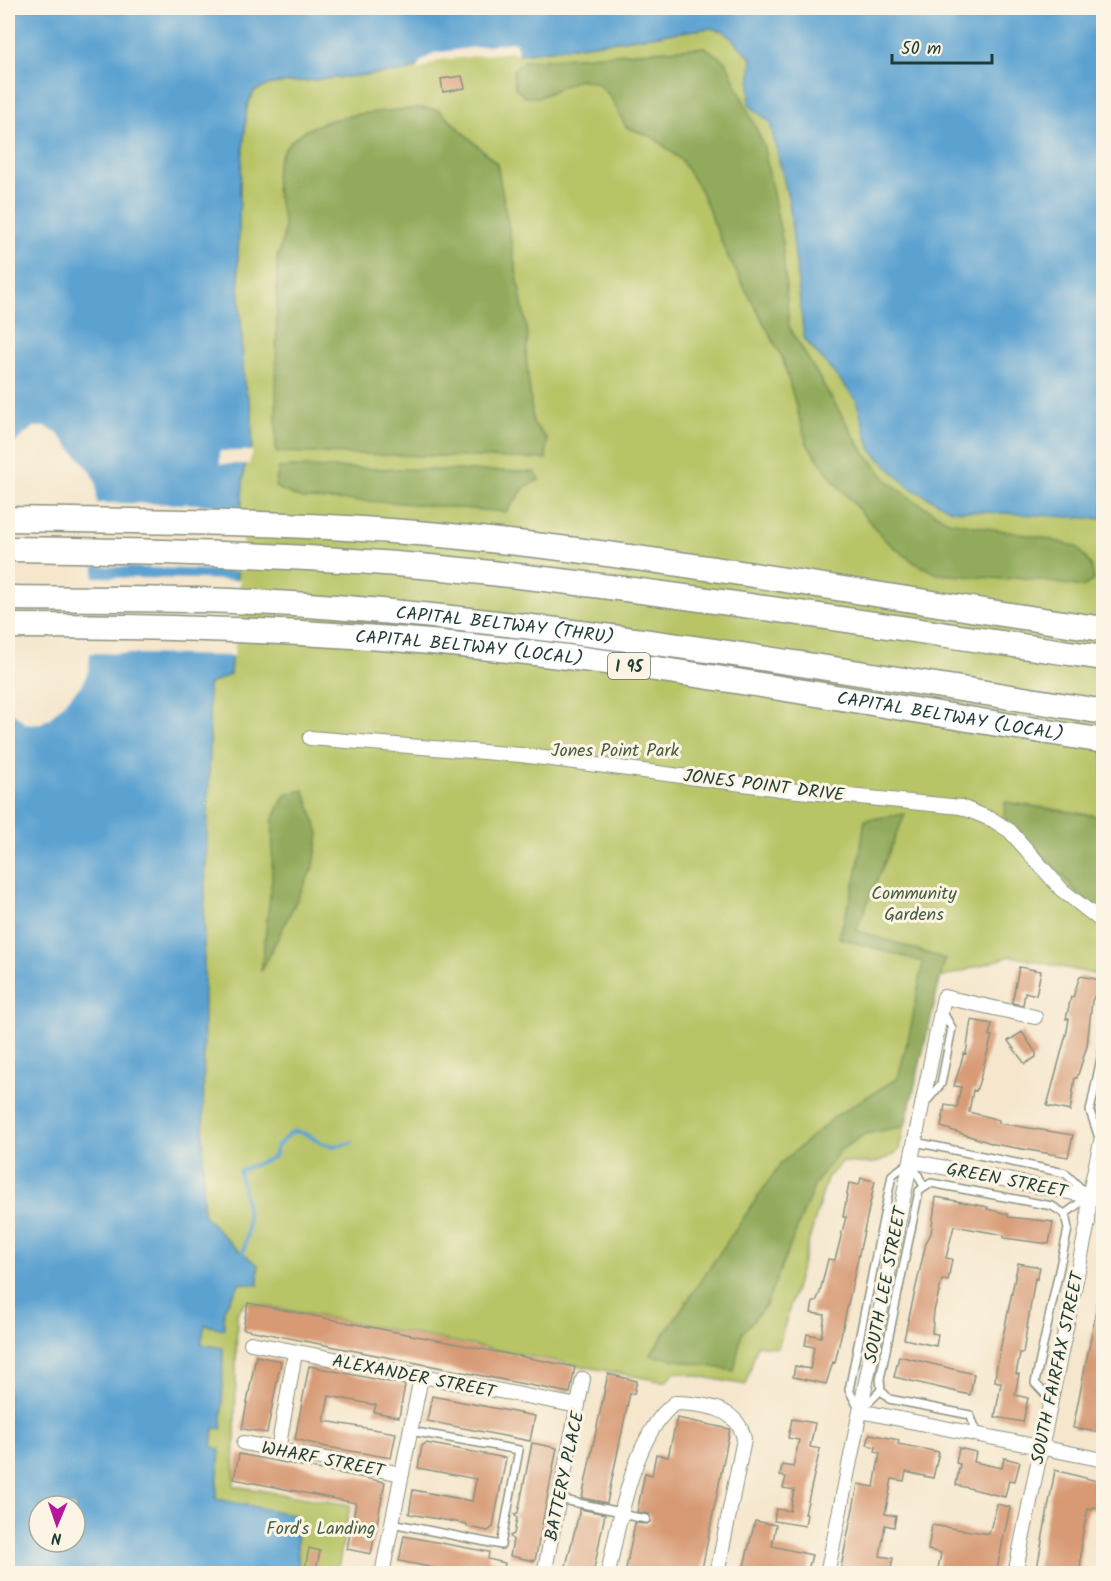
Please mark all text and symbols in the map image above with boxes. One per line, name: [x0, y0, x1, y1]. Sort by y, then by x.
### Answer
scale bar: [892, 27, 992, 65]
text: 50 m: [901, 35, 941, 64]
street label: CAPITAL BELTWAY (THRU): [394, 599, 616, 653]
street label: CAPITAL BELTWAY (LOCAL): [354, 623, 585, 675]
road number: I 95: [608, 653, 650, 679]
street label: CAPITAL BELTWAY (LOCAL): [835, 684, 1065, 750]
park label: Jones Point Park: [551, 737, 679, 766]
street label: JONES POINT DRIVE: [682, 762, 847, 811]
park label: Community Gardens: [871, 880, 957, 930]
street label: GREEN STREET: [944, 1156, 1071, 1208]
street label: SOUTH LEE STREET: [857, 1203, 916, 1366]
street label: SOUTH FAIRFAX STREET: [1024, 1268, 1093, 1467]
street label: ALEXANDER STREET: [330, 1347, 499, 1408]
street label: BATTERY PLACE: [538, 1408, 593, 1544]
street label: WHARF STREET: [259, 1434, 388, 1487]
north arrow: [27, 1494, 87, 1554]
park label: Ford's Landing: [266, 1515, 376, 1544]
text: N: [51, 1525, 62, 1550]

